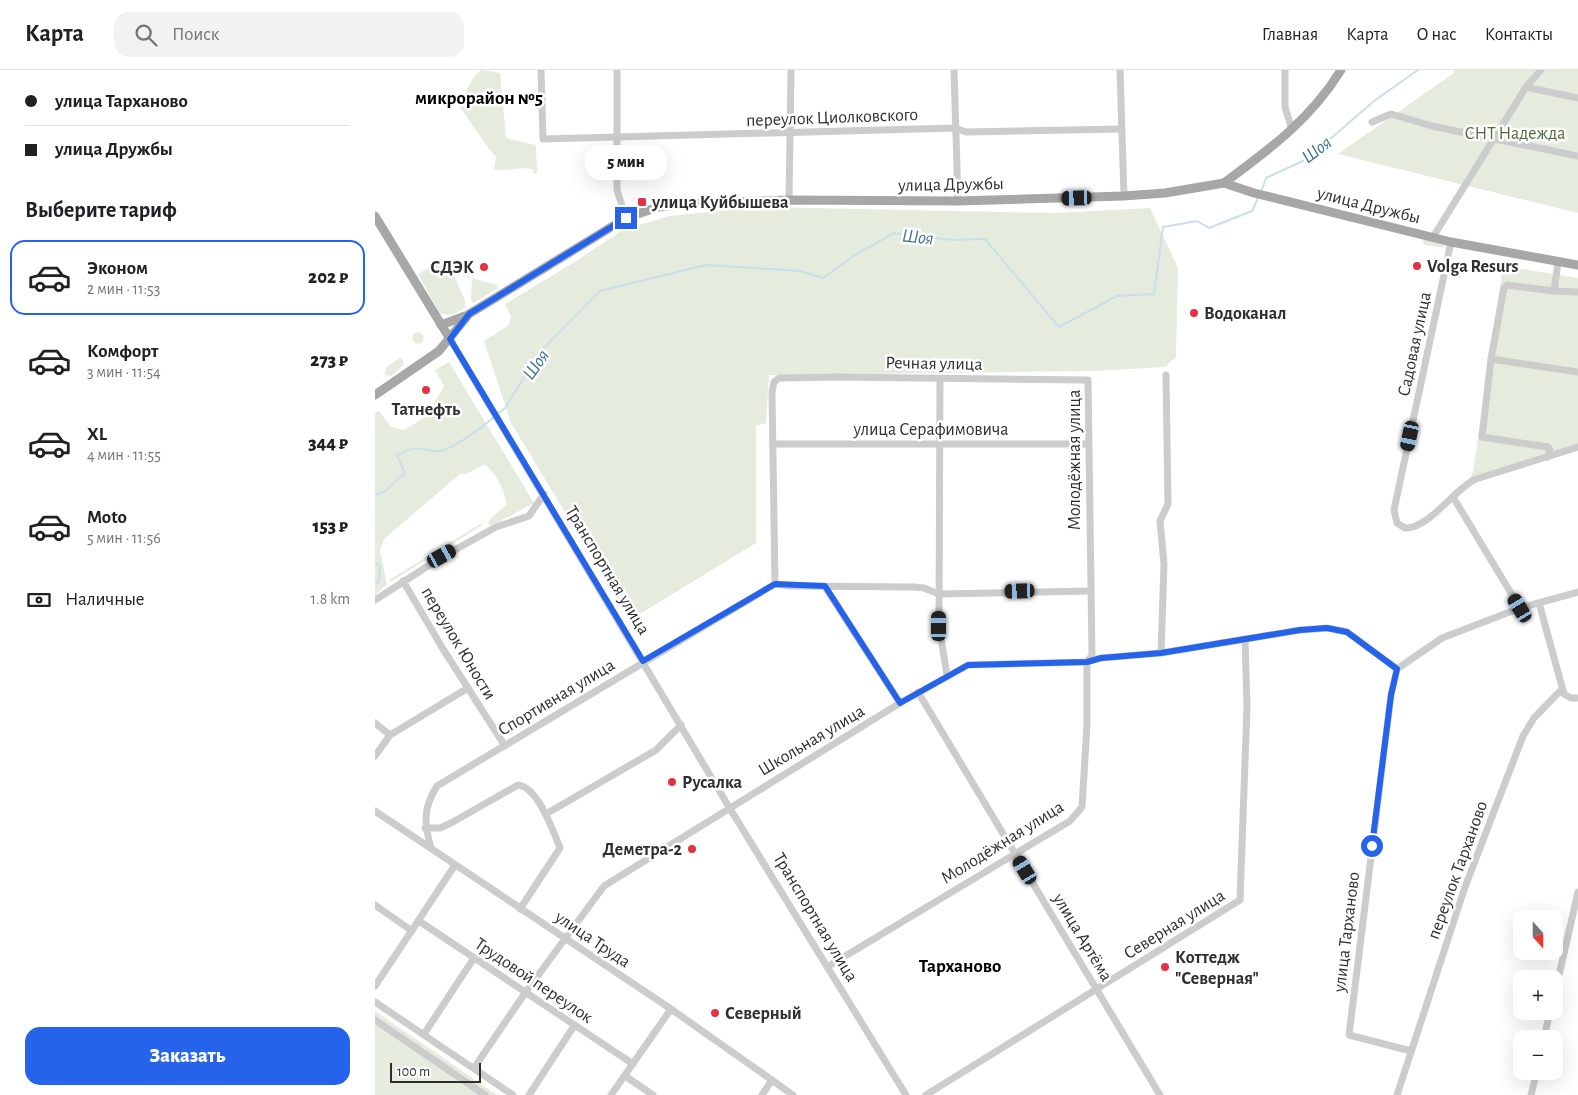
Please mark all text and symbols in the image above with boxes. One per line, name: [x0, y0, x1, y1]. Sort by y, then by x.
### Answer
search box: [114, 12, 464, 57]
icon: search: [132, 21, 160, 49]
text: Карта: [25, 22, 84, 46]
text: Поиск: [172, 25, 219, 44]
text: Главная: [1262, 26, 1318, 44]
text: Карта: [1346, 26, 1388, 44]
text: О нас: [1416, 26, 1457, 44]
text: Контакты: [1485, 26, 1553, 44]
district label: микрорайон №5: [415, 89, 543, 108]
text: улица Тарханово: [55, 92, 188, 111]
street label: переулок Циолковского: [746, 106, 918, 130]
park label: СНТ Надежда: [1464, 125, 1566, 143]
water label: Шоя: [1299, 133, 1335, 167]
text: улица Дружбы: [55, 140, 173, 159]
callout: 5 мин: [585, 146, 667, 180]
text: 5 мин: [607, 154, 645, 170]
street label: улица Дружбы: [897, 174, 1004, 195]
street label: улица Дружбы: [1314, 183, 1422, 227]
car: [1061, 190, 1092, 206]
place label: улица Куйбышева: [651, 194, 789, 212]
marker: улица Куйбышева: [636, 196, 648, 208]
text: Выберите тариф: [25, 199, 177, 221]
route end: [615, 207, 637, 229]
water label: Шоя: [901, 226, 935, 249]
icon: car: [27, 255, 72, 300]
place label: Volga Resurs: [1427, 258, 1518, 276]
text: Эконом: [87, 259, 148, 278]
place label: СДЭК: [430, 259, 474, 277]
marker: Volga Resurs: [1411, 260, 1423, 272]
marker: СДЭК: [478, 261, 490, 273]
text: 202 ₽: [308, 268, 348, 287]
text: 2 мин · 11:53: [87, 281, 160, 297]
street label: Садовая улица: [1395, 290, 1435, 398]
place label: Водоканал: [1204, 305, 1286, 323]
marker: Водоканал: [1188, 307, 1200, 319]
icon: car: [27, 338, 72, 383]
text: Комфорт: [87, 342, 158, 361]
water label: Шоя: [519, 346, 553, 383]
text: 273 ₽: [310, 351, 348, 370]
street label: Речная улица: [885, 354, 983, 374]
text: 3 мин · 11:54: [87, 364, 161, 380]
marker: Татнефть: [420, 384, 432, 396]
street label: Молодёжная улица: [1066, 390, 1084, 530]
place label: Татнефть: [392, 401, 461, 419]
car: [1399, 420, 1420, 452]
icon: car: [27, 421, 72, 466]
street label: улица Серафимовича: [852, 421, 1009, 439]
text: XL: [87, 425, 107, 444]
text: 344 ₽: [308, 434, 348, 453]
text: 4 мин · 11:55: [87, 447, 161, 463]
street label: Транспортная улица: [562, 503, 653, 638]
icon: car: [27, 504, 72, 549]
text: Moto: [87, 508, 127, 527]
text: 153 ₽: [312, 517, 348, 536]
text: 5 мин · 11:56: [87, 530, 161, 546]
car: [425, 542, 458, 570]
car: [1004, 583, 1035, 599]
street label: переулок Юности: [417, 584, 499, 703]
icon: cash: [25, 586, 53, 614]
text: Наличные: [65, 590, 145, 609]
text: 1.8 km: [311, 591, 350, 607]
car: [1505, 591, 1534, 625]
car: [931, 611, 946, 641]
street label: Спортивная улица: [495, 656, 618, 740]
street label: Школьная улица: [755, 702, 868, 780]
place label: Русалка: [682, 774, 743, 792]
marker: Русалка: [666, 776, 678, 788]
street label: Молодёжная улица: [938, 798, 1067, 888]
street label: переулок Тарханово: [1425, 799, 1491, 942]
route start: [1361, 835, 1383, 857]
place label: Деметра-2: [602, 841, 683, 859]
marker: Деметра-2: [686, 843, 698, 855]
street label: Транспортная улица: [770, 850, 861, 985]
car: [1010, 853, 1039, 887]
street label: улица Тарханово: [1331, 871, 1363, 994]
street label: Северная улица: [1121, 887, 1228, 963]
street label: улица Артёма: [1048, 890, 1115, 985]
street label: улица Труда: [551, 908, 633, 972]
north arrow: [1513, 910, 1563, 960]
map controls: [1513, 910, 1563, 1080]
street label: Трудовой переулок: [471, 935, 596, 1027]
place label: Коттедж "Северная": [1175, 949, 1259, 988]
district label: Тарханово: [919, 957, 1001, 976]
marker: Коттедж "Северная": [1159, 961, 1171, 973]
button: +: [1513, 970, 1563, 1020]
place label: Северный: [725, 1005, 802, 1023]
marker: Северный: [709, 1007, 721, 1019]
button: Заказать: [25, 1027, 350, 1085]
button: −: [1513, 1030, 1563, 1080]
scale bar: [390, 1060, 481, 1083]
text: 100 m: [397, 1065, 430, 1079]

